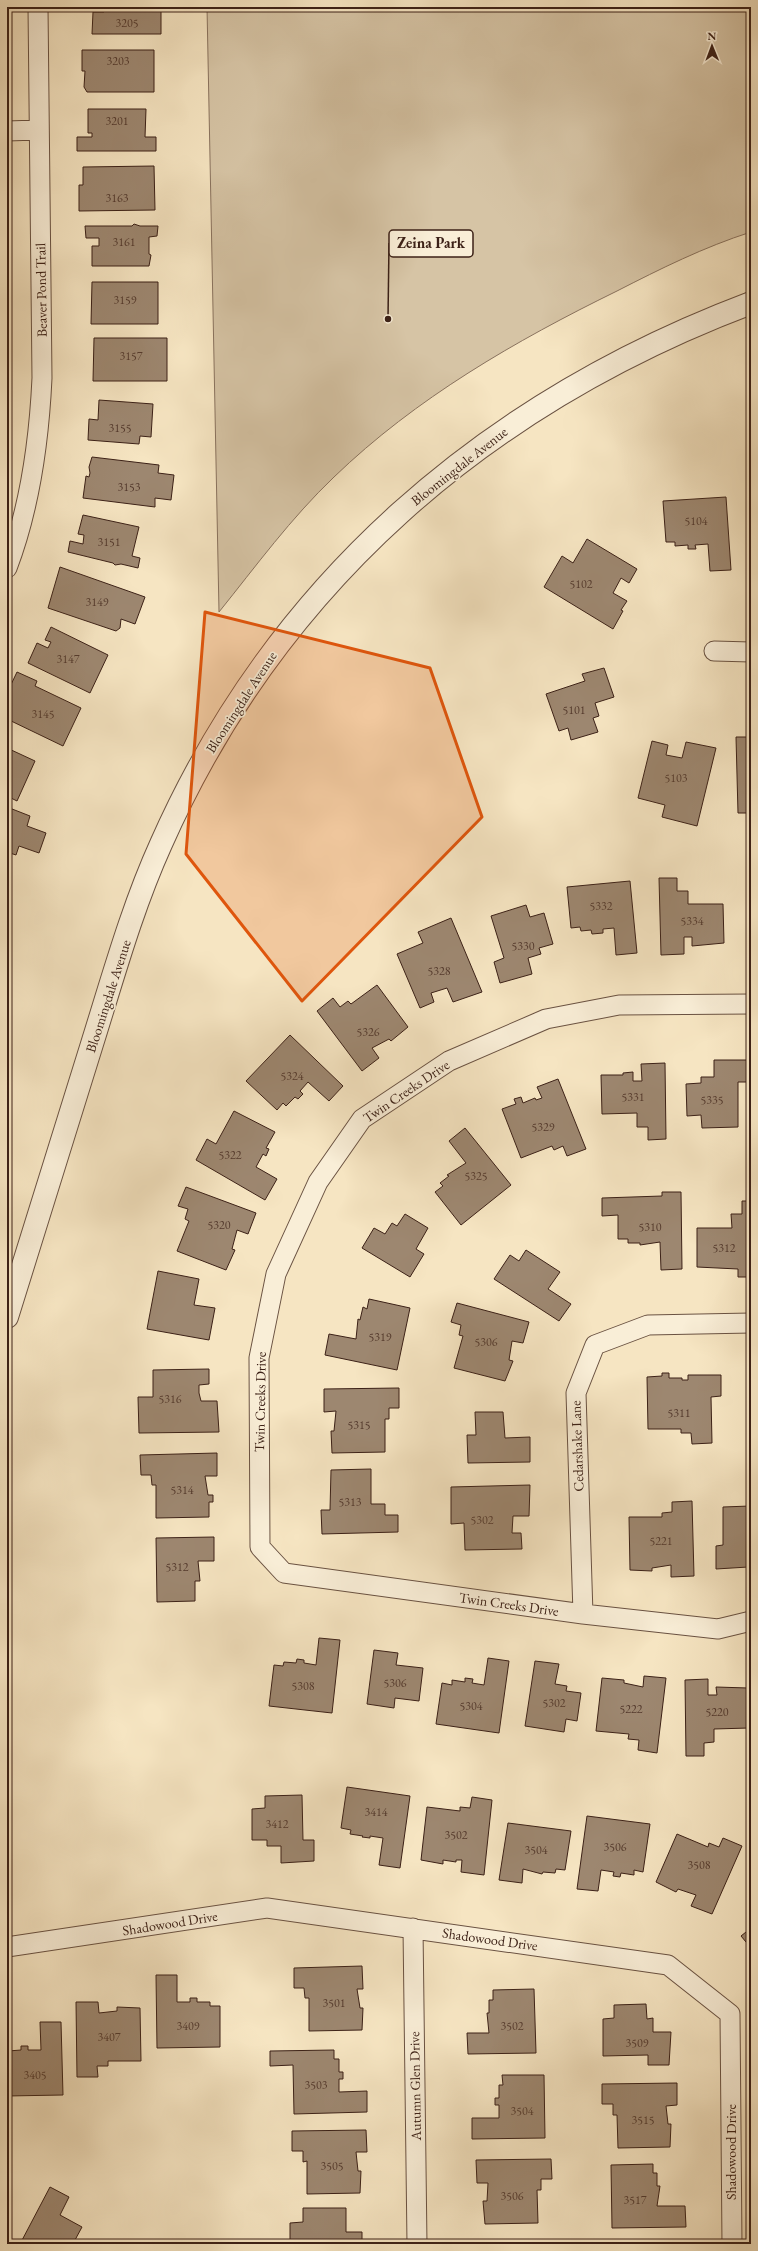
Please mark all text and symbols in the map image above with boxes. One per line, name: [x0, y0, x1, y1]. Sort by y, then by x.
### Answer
house number: 3205: [115, 15, 139, 31]
north arrow: [692, 26, 732, 66]
text: N: [707, 29, 716, 43]
house number: 3203: [106, 53, 130, 69]
house number: 3201: [105, 113, 129, 129]
house number: 3163: [105, 190, 129, 206]
callout: Zeina Park: [389, 230, 473, 257]
text: Zeina Park: [397, 233, 466, 252]
house number: 3161: [112, 234, 136, 250]
street label: Beaver Pond Trail: [31, 242, 51, 337]
house number: 3159: [113, 292, 137, 308]
house number: 3157: [119, 348, 143, 364]
house number: 3155: [108, 420, 132, 436]
street label: Bloomingdale Avenue: [407, 422, 511, 509]
house number: 3153: [117, 479, 141, 495]
house number: 5104: [684, 513, 708, 529]
house number: 3151: [97, 534, 121, 550]
house number: 5102: [569, 576, 593, 592]
house number: 3149: [85, 594, 109, 610]
street label: Bloomingdale Avenue: [201, 647, 281, 756]
house number: 3147: [56, 651, 80, 667]
house number: 5101: [562, 702, 586, 718]
house number: 3145: [31, 706, 55, 722]
house number: 5103: [664, 770, 688, 786]
house number: 5332: [589, 898, 613, 914]
house number: 5334: [680, 913, 704, 929]
street label: Bloomingdale Avenue: [81, 937, 135, 1055]
house number: 5330: [511, 938, 535, 954]
house number: 5328: [427, 963, 451, 979]
house number: 5326: [356, 1024, 380, 1040]
street label: Twin Creeks Drive: [359, 1055, 453, 1127]
house number: 5324: [280, 1068, 304, 1084]
house number: 5331: [621, 1089, 645, 1105]
house number: 5335: [700, 1092, 724, 1108]
house number: 5329: [531, 1119, 555, 1135]
house number: 5322: [218, 1147, 242, 1163]
house number: 5325: [464, 1168, 488, 1184]
house number: 5320: [207, 1217, 231, 1233]
house number: 5310: [638, 1219, 662, 1235]
house number: 5312: [712, 1240, 736, 1256]
house number: 5319: [368, 1329, 392, 1345]
house number: 5306: [474, 1334, 498, 1350]
street label: Twin Creeks Drive: [250, 1351, 270, 1452]
house number: 5316: [158, 1391, 182, 1407]
street label: Cedarshake Lane: [566, 1399, 588, 1492]
house number: 5311: [667, 1405, 691, 1421]
house number: 5315: [347, 1417, 371, 1433]
house number: 5314: [170, 1482, 194, 1498]
house number: 5313: [338, 1494, 362, 1510]
house number: 5302: [470, 1512, 494, 1528]
house number: 5221: [649, 1533, 673, 1549]
house number: 5312: [165, 1559, 189, 1575]
street label: Twin Creeks Drive: [458, 1588, 560, 1620]
house number: 5306: [383, 1675, 407, 1691]
house number: 5308: [291, 1678, 315, 1694]
house number: 5302: [542, 1695, 566, 1711]
house number: 5304: [459, 1698, 483, 1714]
house number: 5222: [619, 1701, 643, 1717]
house number: 5220: [705, 1704, 729, 1720]
house number: 3414: [364, 1804, 388, 1820]
house number: 3412: [265, 1816, 289, 1832]
house number: 3502: [444, 1827, 468, 1843]
house number: 3506: [603, 1839, 627, 1855]
house number: 3504: [524, 1842, 548, 1858]
house number: 3508: [687, 1857, 711, 1873]
street label: Shadowood Drive: [121, 1907, 219, 1939]
street label: Shadowood Drive: [441, 1923, 539, 1955]
house number: 3501: [322, 1995, 346, 2011]
house number: 3409: [176, 2018, 200, 2034]
house number: 3502: [500, 2018, 524, 2034]
house number: 3407: [97, 2029, 121, 2045]
street label: Autumn Glen Drive: [405, 2031, 425, 2142]
house number: 3509: [625, 2035, 649, 2051]
house number: 3405: [23, 2067, 47, 2083]
house number: 3503: [304, 2077, 328, 2093]
house number: 3504: [510, 2103, 534, 2119]
street label: Shadowood Drive: [722, 2103, 740, 2200]
house number: 3515: [631, 2112, 655, 2128]
house number: 3505: [320, 2158, 344, 2174]
house number: 3506: [500, 2188, 524, 2204]
house number: 3517: [623, 2192, 647, 2208]

